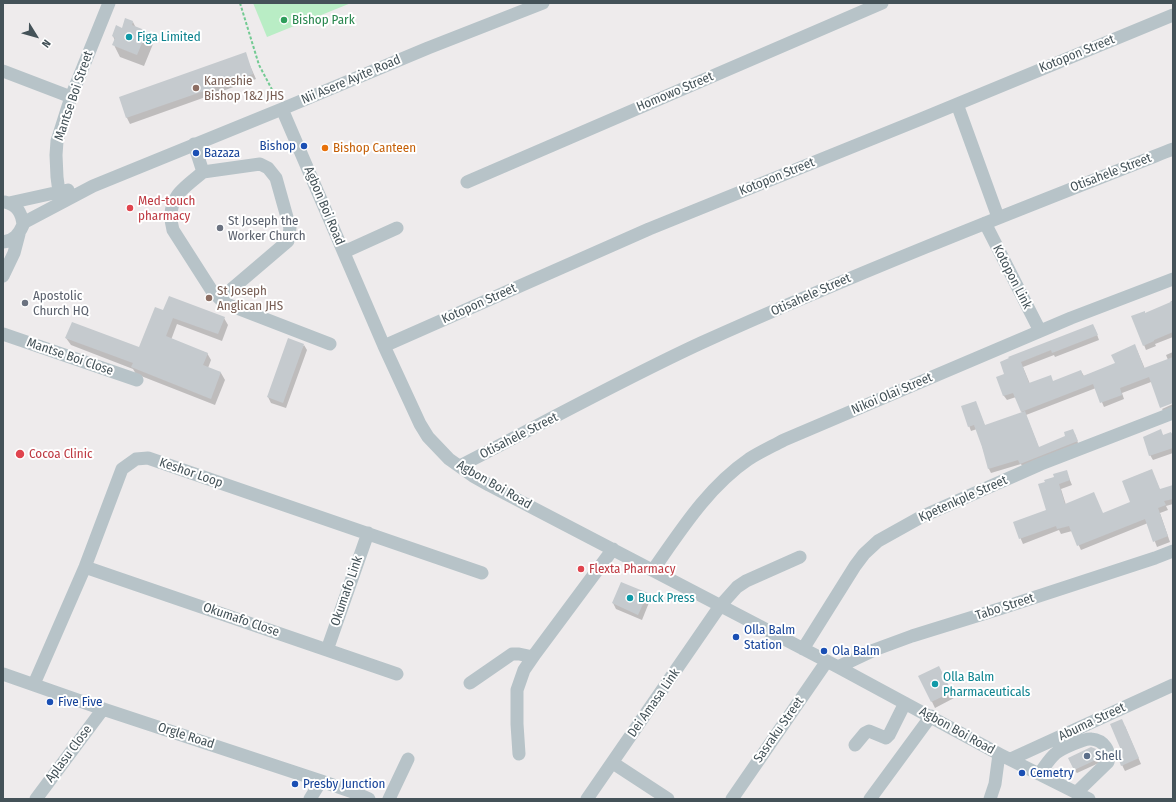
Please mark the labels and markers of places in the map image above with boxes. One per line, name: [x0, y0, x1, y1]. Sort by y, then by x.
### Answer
place label: Bishop Park: [292, 12, 355, 28]
marker: Bishop Park: [279, 15, 289, 25]
place label: Figa Limited: [137, 29, 201, 45]
marker: Figa Limited: [124, 32, 134, 42]
place label: Kaneshie Bishop 1&2 JHS: [204, 73, 284, 104]
marker: Kaneshie Bishop 1&2 JHS: [191, 83, 201, 93]
place label: Bishop: [259, 138, 296, 154]
place label: Bishop Canteen: [333, 140, 416, 156]
marker: Bishop: [299, 141, 309, 151]
marker: Bishop Canteen: [320, 143, 330, 153]
place label: Bazaza: [204, 145, 240, 161]
marker: Bazaza: [191, 148, 201, 158]
place label: Med-touch pharmacy: [138, 193, 195, 224]
marker: Med-touch pharmacy: [125, 203, 135, 213]
place label: St Joseph the Worker Church: [228, 213, 306, 244]
marker: St Joseph the Worker Church: [215, 223, 225, 233]
place label: St Joseph Anglican JHS: [217, 283, 283, 314]
place label: Apostolic Church HQ: [33, 288, 89, 319]
marker: St Joseph Anglican JHS: [204, 293, 214, 303]
marker: Apostolic Church HQ: [20, 298, 30, 308]
place label: Cocoa Clinic: [29, 446, 93, 462]
marker: Cocoa Clinic: [14, 448, 26, 460]
place label: Flexta Pharmacy: [589, 561, 676, 577]
marker: Flexta Pharmacy: [576, 564, 586, 574]
place label: Buck Press: [638, 590, 695, 606]
marker: Buck Press: [625, 593, 635, 603]
place label: Olla Balm Station: [744, 622, 795, 653]
marker: Olla Balm Station: [731, 632, 741, 642]
place label: Ola Balm: [832, 643, 880, 659]
marker: Ola Balm: [819, 646, 829, 656]
place label: Olla Balm Pharmaceuticals: [943, 669, 1030, 700]
marker: Olla Balm Pharmaceuticals: [930, 679, 940, 689]
place label: Five Five: [58, 694, 102, 710]
marker: Five Five: [45, 697, 55, 707]
place label: Shell: [1095, 748, 1122, 764]
marker: Shell: [1082, 751, 1092, 761]
place label: Cemetry: [1030, 765, 1074, 781]
marker: Cemetry: [1017, 768, 1027, 778]
place label: Presby Junction: [303, 776, 385, 792]
marker: Presby Junction: [290, 779, 300, 789]

